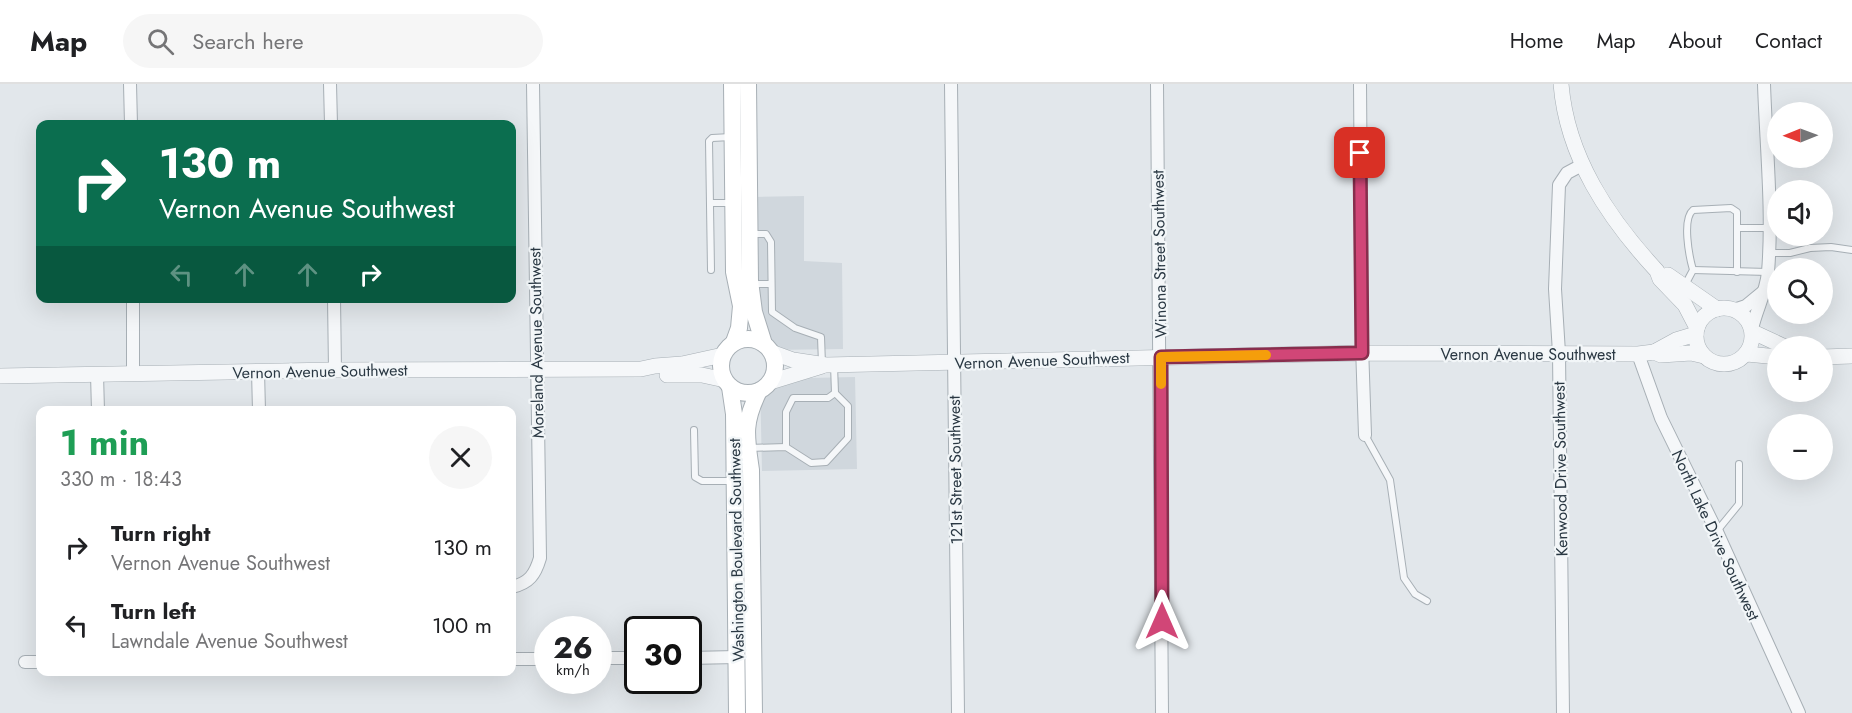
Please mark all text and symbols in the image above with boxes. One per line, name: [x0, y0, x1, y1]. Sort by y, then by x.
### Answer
search box: [123, 14, 543, 68]
text: Map: [30, 21, 87, 62]
icon: search: [144, 25, 177, 58]
text: Search here: [192, 25, 304, 57]
text: Home: [1510, 26, 1563, 56]
text: Map: [1596, 26, 1636, 56]
text: About: [1669, 26, 1722, 56]
text: Contact: [1755, 26, 1822, 56]
north arrow: [1767, 102, 1833, 168]
map controls: [1767, 102, 1833, 480]
pin: [1334, 127, 1385, 178]
text: 130 m: [159, 133, 281, 194]
icon: arrive: [1343, 136, 1376, 169]
icon: right: [60, 144, 138, 222]
street label: Winona Street Southwest: [1147, 170, 1172, 338]
button: sound: [1767, 180, 1833, 246]
text: Vernon Avenue Southwest: [159, 189, 455, 228]
street label: Moreland Avenue Southwest: [523, 247, 550, 439]
icon: left: [165, 258, 198, 291]
icon: ahead: [228, 258, 261, 291]
icon: ahead: [291, 258, 324, 291]
icon: right: [354, 258, 387, 291]
button: search: [1767, 258, 1833, 324]
button: +: [1767, 336, 1833, 402]
street label: Vernon Avenue Southwest: [1440, 343, 1616, 366]
street label: Vernon Avenue Southwest: [954, 346, 1130, 375]
street label: Vernon Avenue Southwest: [232, 358, 408, 385]
street label: Kenwood Drive Southwest: [1547, 381, 1574, 557]
street label: 121st Street Southwest: [943, 395, 968, 545]
button: −: [1767, 414, 1833, 480]
text: 1 min: [60, 416, 149, 468]
button: close: [429, 426, 492, 489]
street label: Washington Boulevard Southwest: [723, 438, 750, 662]
street label: North Lake Drive Southwest: [1666, 446, 1765, 624]
text: 330 m · 18:43: [60, 465, 182, 494]
text: Turn right: [111, 517, 211, 549]
icon: right: [60, 531, 93, 564]
text: 130 m: [433, 531, 492, 563]
text: Vernon Avenue Southwest: [111, 549, 330, 578]
position arrow: [1130, 589, 1194, 653]
text: Turn left: [111, 595, 196, 627]
icon: left: [60, 609, 93, 642]
text: 100 m: [432, 609, 492, 641]
speed limit sign: 30: [624, 616, 702, 694]
text: 26: [553, 626, 593, 669]
text: Lawndale Avenue Southwest: [111, 627, 348, 656]
text: km/h: [556, 659, 590, 681]

